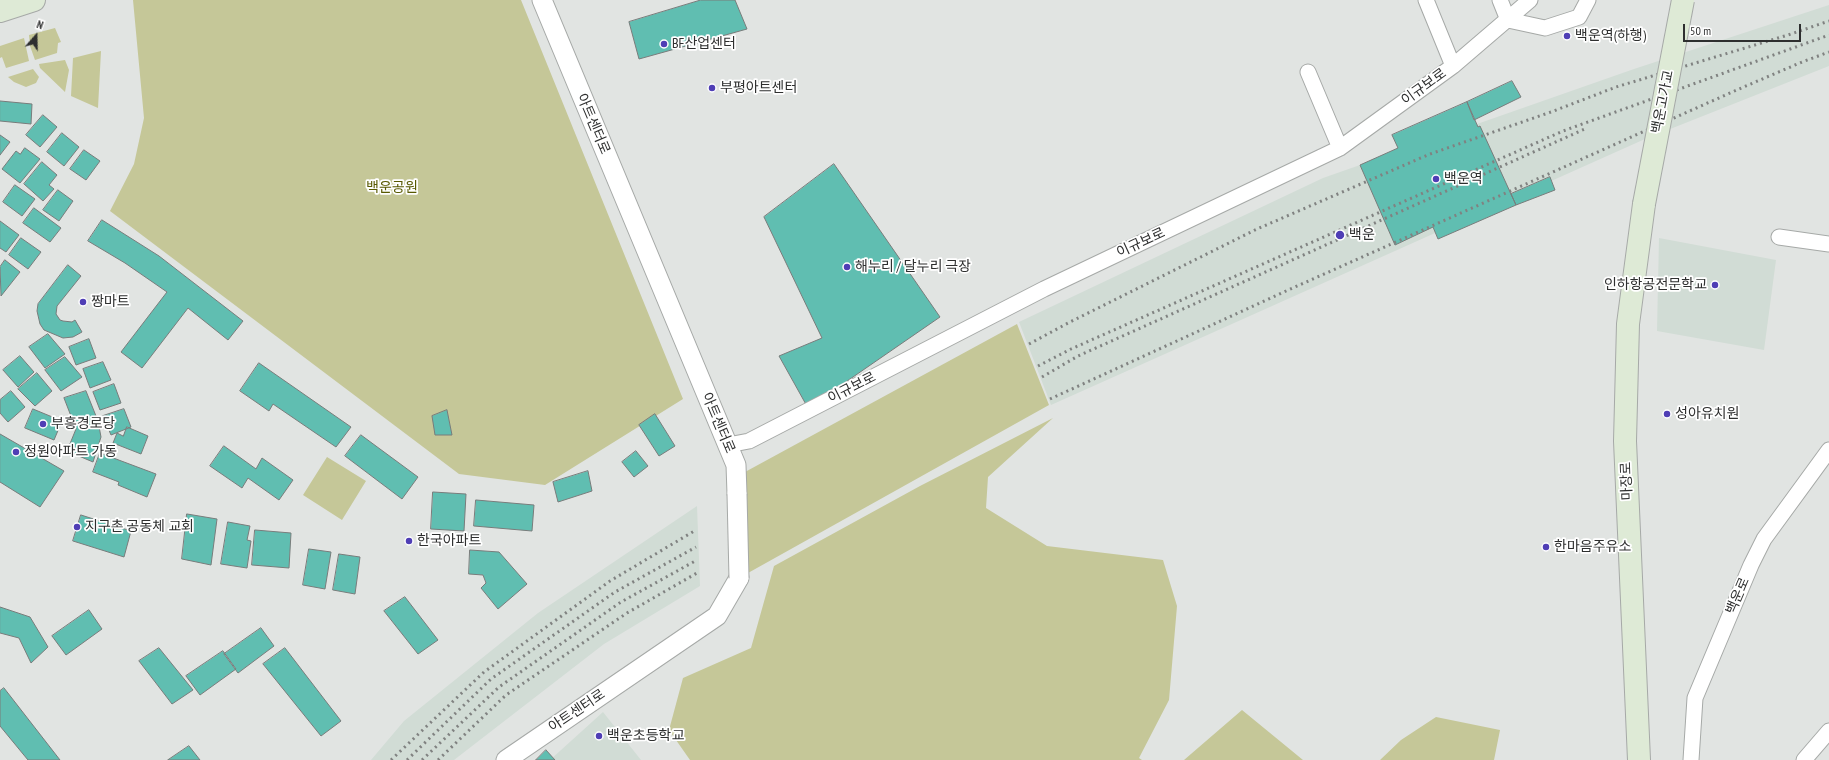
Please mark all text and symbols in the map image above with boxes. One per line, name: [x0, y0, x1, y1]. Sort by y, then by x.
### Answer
north arrow: [16, 16, 56, 56]
scale bar: [1685, 16, 1803, 42]
text: N: [35, 17, 45, 32]
text: 50 m: [1690, 23, 1711, 38]
place label: 백운역(하행): [1575, 28, 1646, 44]
marker: 백운역(하행): [1562, 31, 1572, 41]
place label: BF산업센터: [672, 36, 736, 52]
marker: BF산업센터: [659, 39, 669, 49]
street label: 이규보로: [1398, 65, 1450, 109]
street label: 백운고가교: [1649, 69, 1677, 135]
place label: 부평아트센터: [720, 80, 797, 96]
marker: 부평아트센터: [707, 83, 717, 93]
street label: 아트센터로: [573, 91, 613, 157]
place label: 백운역: [1444, 171, 1483, 187]
marker: 백운역: [1431, 174, 1441, 184]
park label: 백운공원: [366, 180, 418, 196]
street label: 이규보로: [1114, 225, 1168, 261]
place label: 백운: [1349, 227, 1375, 243]
marker: 백운: [1334, 229, 1346, 241]
place label: 해누리 / 달누리 극장: [855, 259, 971, 275]
marker: 해누리 / 달누리 극장: [842, 262, 852, 272]
place label: 인하항공전문학교: [1604, 277, 1707, 293]
marker: 인하항공전문학교: [1710, 280, 1720, 290]
place label: 짱마트: [91, 294, 130, 310]
marker: 짱마트: [78, 297, 88, 307]
street label: 이규보로: [825, 369, 879, 407]
street label: 아트센터로: [698, 390, 738, 456]
place label: 성아유치원: [1675, 406, 1739, 422]
marker: 성아유치원: [1662, 409, 1672, 419]
place label: 부흥경로당: [51, 416, 115, 432]
marker: 부흥경로당: [38, 419, 48, 429]
place label: 정원아파트 가동: [24, 444, 117, 460]
marker: 정원아파트 가동: [11, 447, 21, 457]
street label: 마장로: [1618, 461, 1636, 501]
place label: 지구촌 공동체 교회: [85, 519, 194, 535]
marker: 지구촌 공동체 교회: [72, 522, 82, 532]
place label: 한국아파트: [417, 533, 481, 549]
marker: 한국아파트: [404, 536, 414, 546]
place label: 한마음주유소: [1554, 539, 1631, 555]
marker: 한마음주유소: [1541, 542, 1551, 552]
street label: 백운로: [1723, 575, 1753, 617]
street label: 아트센터로: [546, 686, 608, 736]
place label: 백운초등학교: [607, 728, 684, 744]
marker: 백운초등학교: [594, 731, 604, 741]

